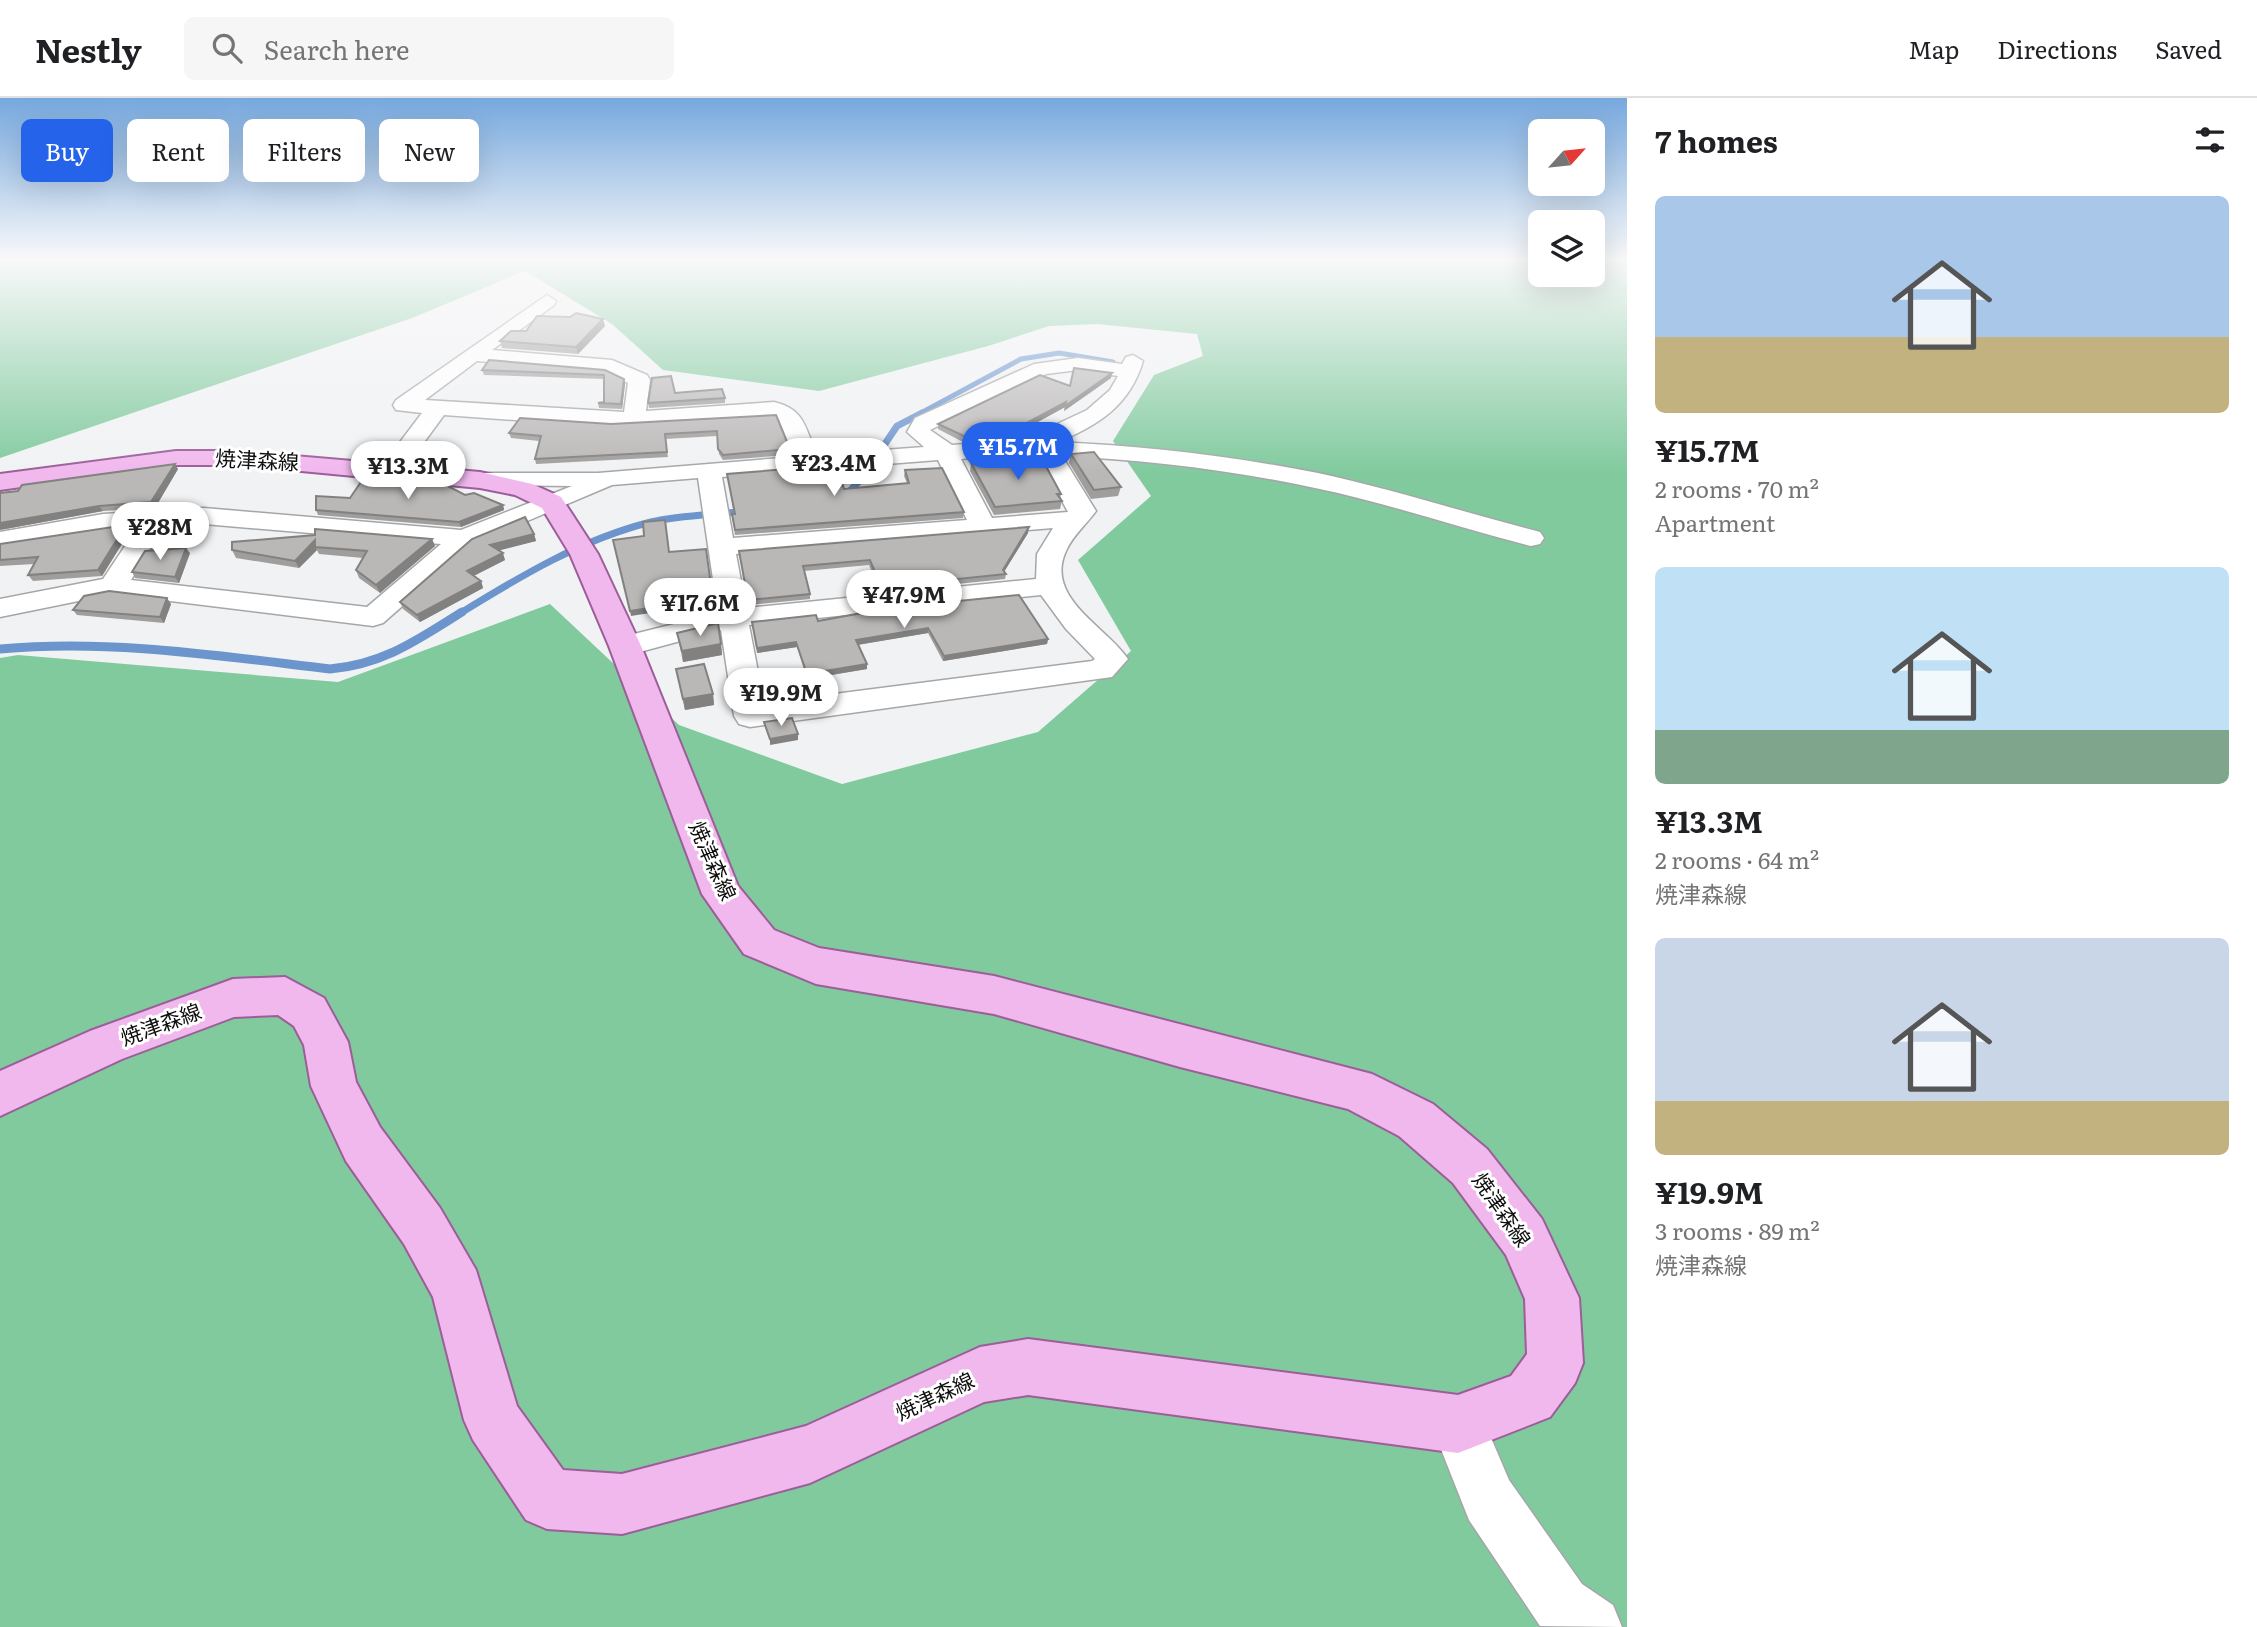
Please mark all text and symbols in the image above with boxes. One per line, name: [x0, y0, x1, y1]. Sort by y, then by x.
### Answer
search box: [184, 17, 674, 80]
text: Nestly: [35, 24, 142, 73]
icon: search: [208, 29, 246, 67]
text: Search here: [264, 29, 410, 68]
text: Map: [1908, 31, 1959, 66]
text: Directions: [1997, 31, 2117, 66]
text: Saved: [2155, 31, 2222, 66]
text: 7 homes: [1655, 118, 1778, 162]
chip: Buy: [21, 119, 113, 182]
chip: Rent: [127, 119, 229, 182]
chip: Filters: [243, 119, 365, 182]
chip: New: [379, 119, 479, 182]
north arrow: [1528, 119, 1605, 196]
map controls: [1528, 119, 1605, 287]
icon: filters: [2191, 121, 2229, 159]
button: layers: [1528, 210, 1605, 287]
icon: home: [1879, 242, 2005, 368]
pin: ¥15.7M: [961, 422, 1075, 482]
text: ¥15.7M: [1655, 427, 1760, 471]
text: ¥15.7M: [978, 428, 1058, 462]
pin: ¥23.4M: [777, 438, 891, 498]
street label: 焼津森線: [214, 441, 300, 476]
pin: ¥13.3M: [351, 442, 465, 501]
text: ¥23.4M: [791, 444, 877, 478]
text: ¥13.3M: [367, 447, 449, 481]
text: 2 rooms · 70 m²: [1655, 471, 1819, 505]
pin: ¥28M: [119, 503, 201, 562]
text: Apartment: [1655, 505, 1775, 539]
text: ¥28M: [127, 508, 193, 542]
pin: ¥47.9M: [847, 570, 961, 630]
text: ¥47.9M: [862, 576, 946, 610]
pin: ¥17.6M: [643, 578, 757, 638]
text: ¥17.6M: [660, 584, 740, 618]
icon: home: [1879, 613, 2005, 739]
pin: ¥19.9M: [724, 668, 838, 728]
text: ¥19.9M: [739, 674, 823, 708]
text: ¥13.3M: [1655, 798, 1763, 842]
street label: 焼津森線: [683, 815, 746, 905]
text: 2 rooms · 64 m²: [1655, 842, 1819, 876]
text: 焼津森線: [1655, 876, 1747, 910]
icon: home: [1879, 984, 2005, 1110]
street label: 焼津森線: [115, 994, 205, 1052]
street label: 焼津森線: [1466, 1165, 1540, 1252]
text: ¥19.9M: [1655, 1169, 1764, 1213]
text: 3 rooms · 89 m²: [1655, 1213, 1820, 1247]
text: 焼津森線: [1655, 1247, 1747, 1281]
street label: 焼津森線: [889, 1363, 979, 1427]

